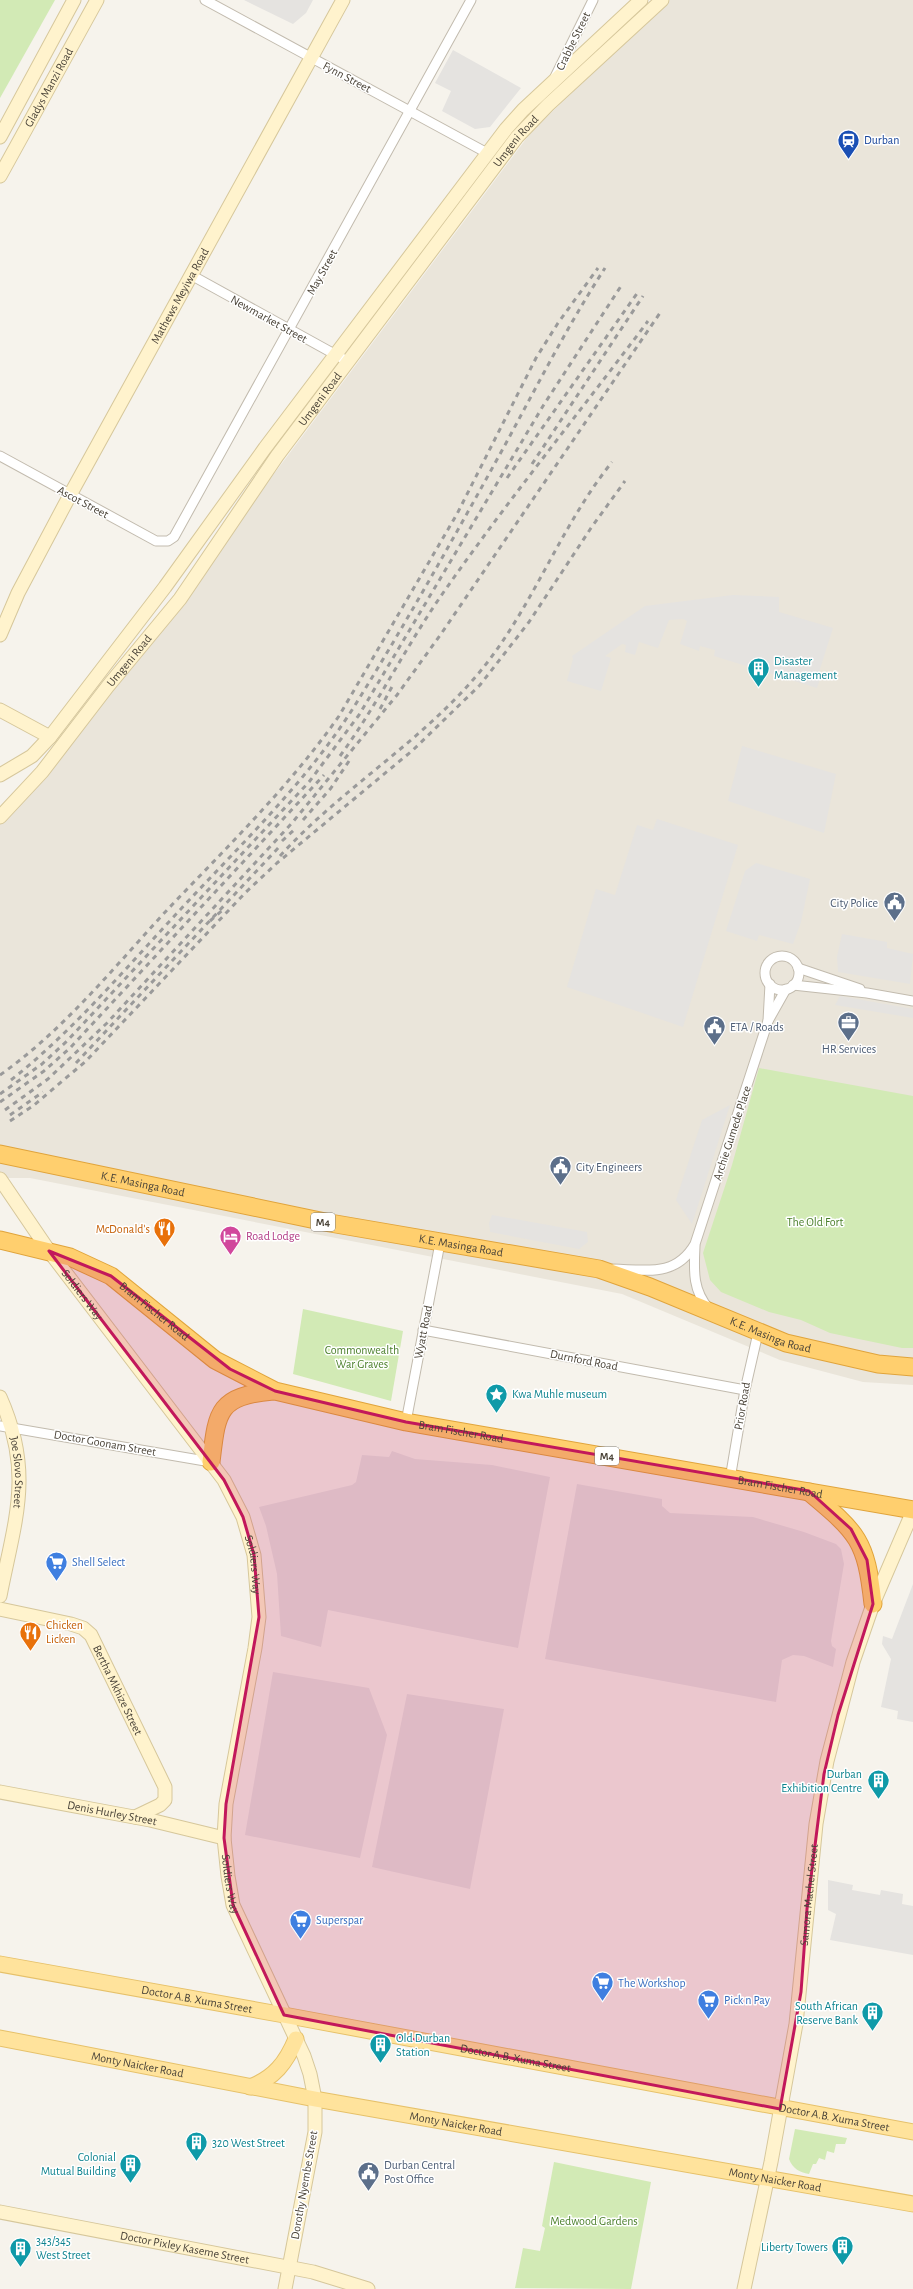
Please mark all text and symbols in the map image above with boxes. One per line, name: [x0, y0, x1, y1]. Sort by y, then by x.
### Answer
street label: Crabbe Street: [554, 10, 592, 72]
street label: Gladys Manzi Road: [22, 46, 75, 129]
street label: Fynn Street: [320, 59, 373, 96]
street label: Umgeni Road: [491, 113, 541, 169]
station icon: Durban: [836, 127, 862, 160]
place label: Durban: [864, 134, 899, 146]
street label: Mathews Meyiwa Road: [149, 246, 211, 346]
street label: May Street: [305, 247, 340, 297]
street label: Newmarket Street: [229, 293, 309, 345]
street label: Umgeni Road: [296, 370, 344, 428]
street label: Ascot Street: [55, 484, 111, 521]
street label: Umgeni Road: [104, 632, 154, 689]
building icon: Disaster Management: [745, 655, 771, 688]
place label: Disaster Management: [774, 655, 837, 681]
public building icon: City Police: [881, 890, 907, 923]
place label: City Police: [830, 897, 878, 910]
office icon: HR Services: [836, 1009, 862, 1042]
public building icon: ETA / Roads: [702, 1014, 728, 1047]
place label: ETA / Roads: [730, 1021, 784, 1033]
place label: HR Services: [822, 1043, 876, 1055]
street label: Archie Gumede Place: [711, 1084, 753, 1182]
public building icon: City Engineers: [548, 1154, 574, 1187]
place label: City Engineers: [576, 1161, 642, 1174]
street label: K.E. Masinga Road: [100, 1169, 186, 1199]
road number: M4: [311, 1213, 335, 1231]
restaurant icon: McDonald's: [152, 1216, 178, 1249]
park label: The Old Fort: [787, 1216, 843, 1228]
place label: McDonald's: [96, 1223, 150, 1235]
hotel icon: Road Lodge: [218, 1223, 244, 1256]
place label: Road Lodge: [246, 1230, 300, 1242]
street label: K.E. Masinga Road: [418, 1232, 504, 1259]
street label: Soldiers Way: [59, 1267, 105, 1323]
street label: Bram Fischer Road: [117, 1279, 192, 1343]
street label: Wyatt Road: [412, 1304, 435, 1360]
street label: K.E. Masinga Road: [728, 1315, 812, 1355]
park label: Commonwealth War Graves: [325, 1344, 399, 1370]
street label: Durnford Road: [549, 1348, 619, 1372]
place icon: Kwa Muhle museum: [484, 1381, 510, 1414]
street label: Prior Road: [732, 1381, 752, 1431]
place label: Kwa Muhle museum: [512, 1388, 607, 1400]
street label: Bram Fischer Road: [418, 1418, 504, 1445]
street label: Doctor Goonam Street: [53, 1428, 157, 1458]
street label: Joe Slovo Street: [8, 1435, 25, 1509]
road number: M4: [595, 1447, 619, 1465]
street label: Bram Fischer Road: [737, 1474, 824, 1500]
street label: Soldiers Way: [243, 1534, 263, 1595]
supermarket icon: Shell Select: [43, 1549, 69, 1582]
place label: Shell Select: [72, 1556, 125, 1568]
restaurant icon: Chicken Licken: [17, 1619, 43, 1652]
place label: Chicken Licken: [46, 1619, 83, 1645]
street label: Bertha Mkhize Street: [91, 1643, 145, 1737]
place label: Durban Exhibition Centre: [781, 1768, 862, 1794]
building icon: Durban Exhibition Centre: [865, 1768, 891, 1801]
street label: Denis Hurley Street: [66, 1799, 158, 1827]
street label: Samora Machel Street: [798, 1843, 820, 1946]
street label: Soldiers Way: [220, 1854, 242, 1916]
supermarket icon: Superspar: [287, 1907, 313, 1940]
place label: Superspar: [316, 1914, 363, 1926]
supermarket icon: The Workshop: [590, 1970, 616, 2003]
place label: The Workshop: [618, 1977, 686, 1989]
street label: Doctor A.B. Xuma Street: [140, 1984, 253, 2015]
supermarket icon: Pick n Pay: [696, 1987, 722, 2020]
place label: Pick n Pay: [724, 1994, 770, 2007]
place label: South African Reserve Bank: [795, 2000, 859, 2026]
building icon: South African Reserve Bank: [860, 2000, 886, 2033]
building icon: Old Durban Station: [367, 2032, 393, 2065]
place label: Old Durban Station: [396, 2032, 450, 2058]
street label: Doctor A.B. Xuma Street: [459, 2042, 572, 2074]
street label: Monty Naicker Road: [90, 2050, 185, 2079]
street label: Doctor A.B. Xuma Street: [778, 2101, 891, 2134]
street label: Monty Naicker Road: [409, 2110, 503, 2138]
building icon: 320 West Street: [184, 2130, 210, 2163]
street label: Dorothy Nyembe Street: [289, 2130, 320, 2240]
place label: 320 West Street: [212, 2137, 285, 2149]
place label: Colonial Mutual Building: [41, 2151, 116, 2177]
building icon: Colonial Mutual Building: [118, 2151, 144, 2184]
public building icon: Durban Central Post Office: [356, 2159, 382, 2192]
place label: Durban Central Post Office: [384, 2159, 455, 2185]
street label: Monty Naicker Road: [728, 2166, 822, 2194]
park label: Medwood Gardens: [550, 2215, 638, 2227]
street label: Doctor Pixley Kaseme Street: [119, 2229, 250, 2266]
building icon: Liberty Towers: [830, 2234, 856, 2267]
building icon: 343/345 West Street: [8, 2235, 34, 2268]
place label: 343/345 West Street: [36, 2235, 90, 2261]
place label: Liberty Towers: [761, 2241, 828, 2254]

